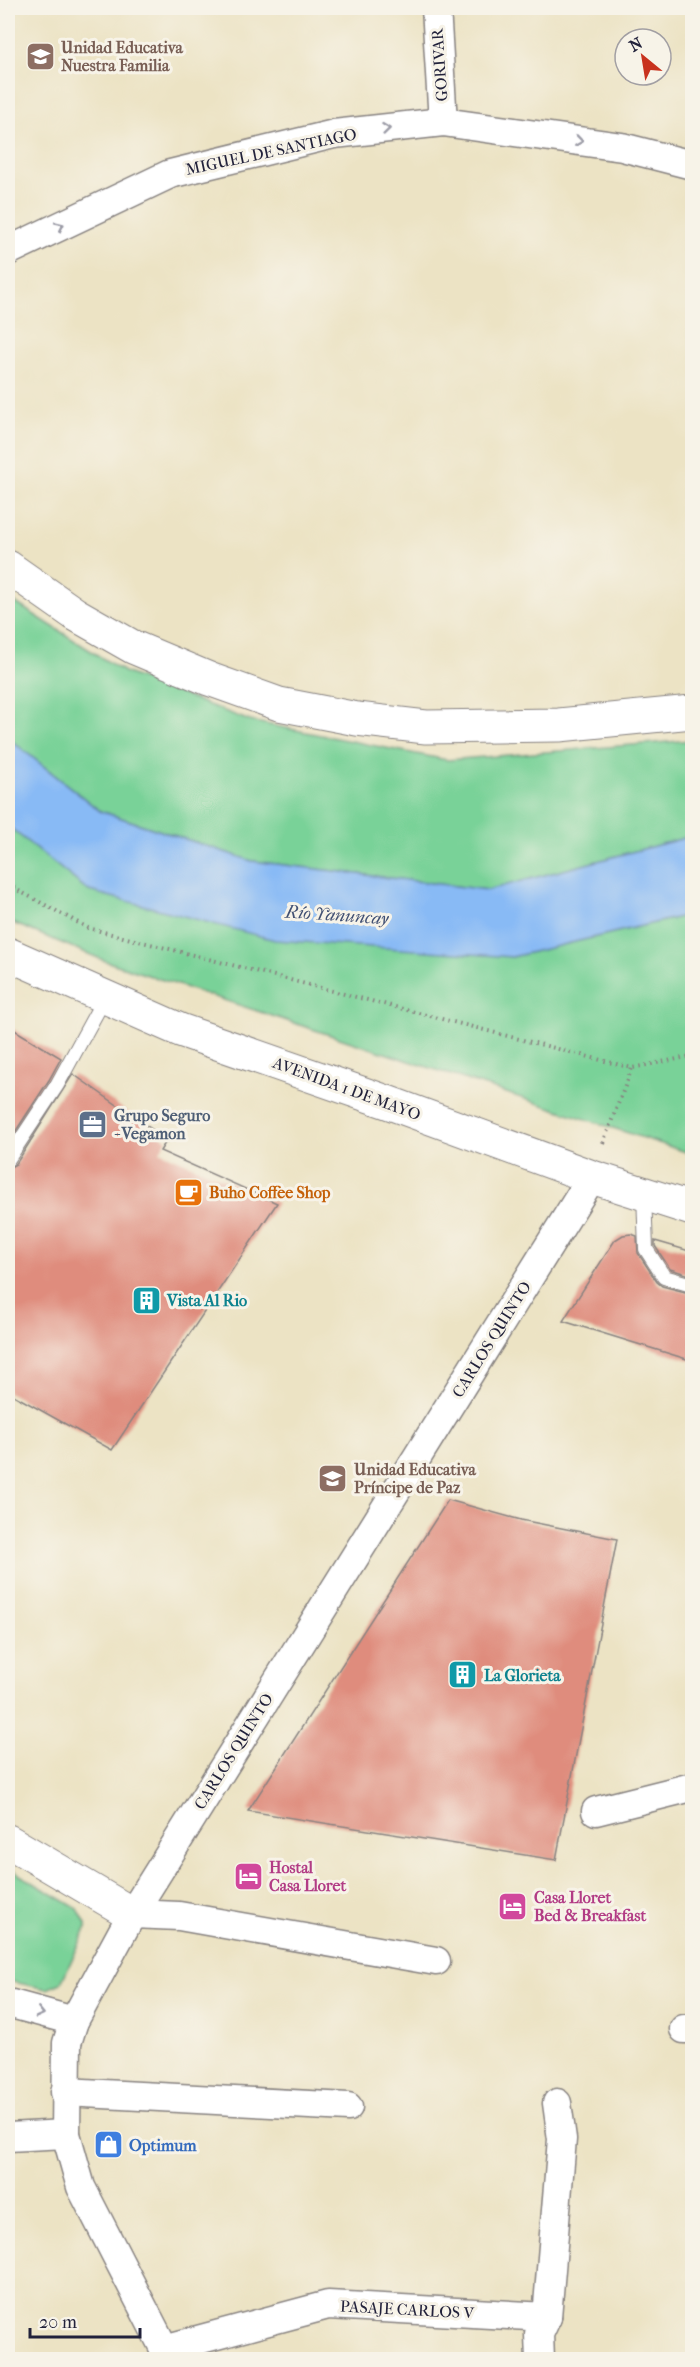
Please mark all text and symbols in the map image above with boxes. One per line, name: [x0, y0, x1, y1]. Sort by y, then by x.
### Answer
street label: GORIVAR: [427, 26, 452, 102]
north arrow: [613, 27, 673, 87]
text: N: [626, 33, 647, 56]
place label: Unidad Educativa Nuestra Familia: [60, 38, 184, 75]
school or university icon: Unidad Educativa Nuestra Familia: [24, 40, 56, 72]
one-way arrow: [381, 123, 390, 135]
street label: MIGUEL DE SANTIAGO: [184, 124, 358, 179]
one-way arrow: [574, 135, 584, 147]
one-way arrow: [54, 221, 65, 233]
water label: Río Yanuncay: [284, 901, 390, 930]
street label: AVENIDA 1 DE MAYO: [270, 1053, 423, 1124]
place label: Grupo Seguro - Vegamon: [114, 1106, 210, 1144]
office icon: Grupo Seguro - Vegamon: [77, 1108, 109, 1140]
cafe icon: Buho Coffee Shop: [172, 1176, 204, 1208]
place label: Buho Coffee Shop: [209, 1183, 331, 1203]
street label: CARLOS QUINTO: [448, 1278, 535, 1401]
building icon: Vista Al Rio: [130, 1284, 162, 1316]
place label: Vista Al Rio: [166, 1291, 247, 1310]
place label: Unidad Educativa Príncipe de Paz: [353, 1460, 477, 1498]
school or university icon: Unidad Educativa Príncipe de Paz: [317, 1462, 349, 1494]
building icon: La Glorieta: [447, 1659, 479, 1691]
place label: La Glorieta: [484, 1666, 561, 1685]
street label: CARLOS QUINTO: [190, 1690, 277, 1813]
place label: Hostal Casa Lloret: [269, 1858, 346, 1895]
hotel icon: Hostal Casa Lloret: [232, 1860, 264, 1892]
place label: Casa Lloret Bed & Breakfast: [534, 1888, 646, 1925]
hotel icon: Casa Lloret Bed & Breakfast: [497, 1890, 529, 1922]
one-way arrow: [35, 2006, 45, 2019]
shop icon: Optimum: [92, 2129, 124, 2161]
place label: Optimum: [129, 2136, 197, 2156]
street label: PASAJE CARLOS V: [339, 2297, 475, 2323]
scale bar: [30, 2301, 140, 2339]
text: 20 m: [39, 2312, 77, 2333]

